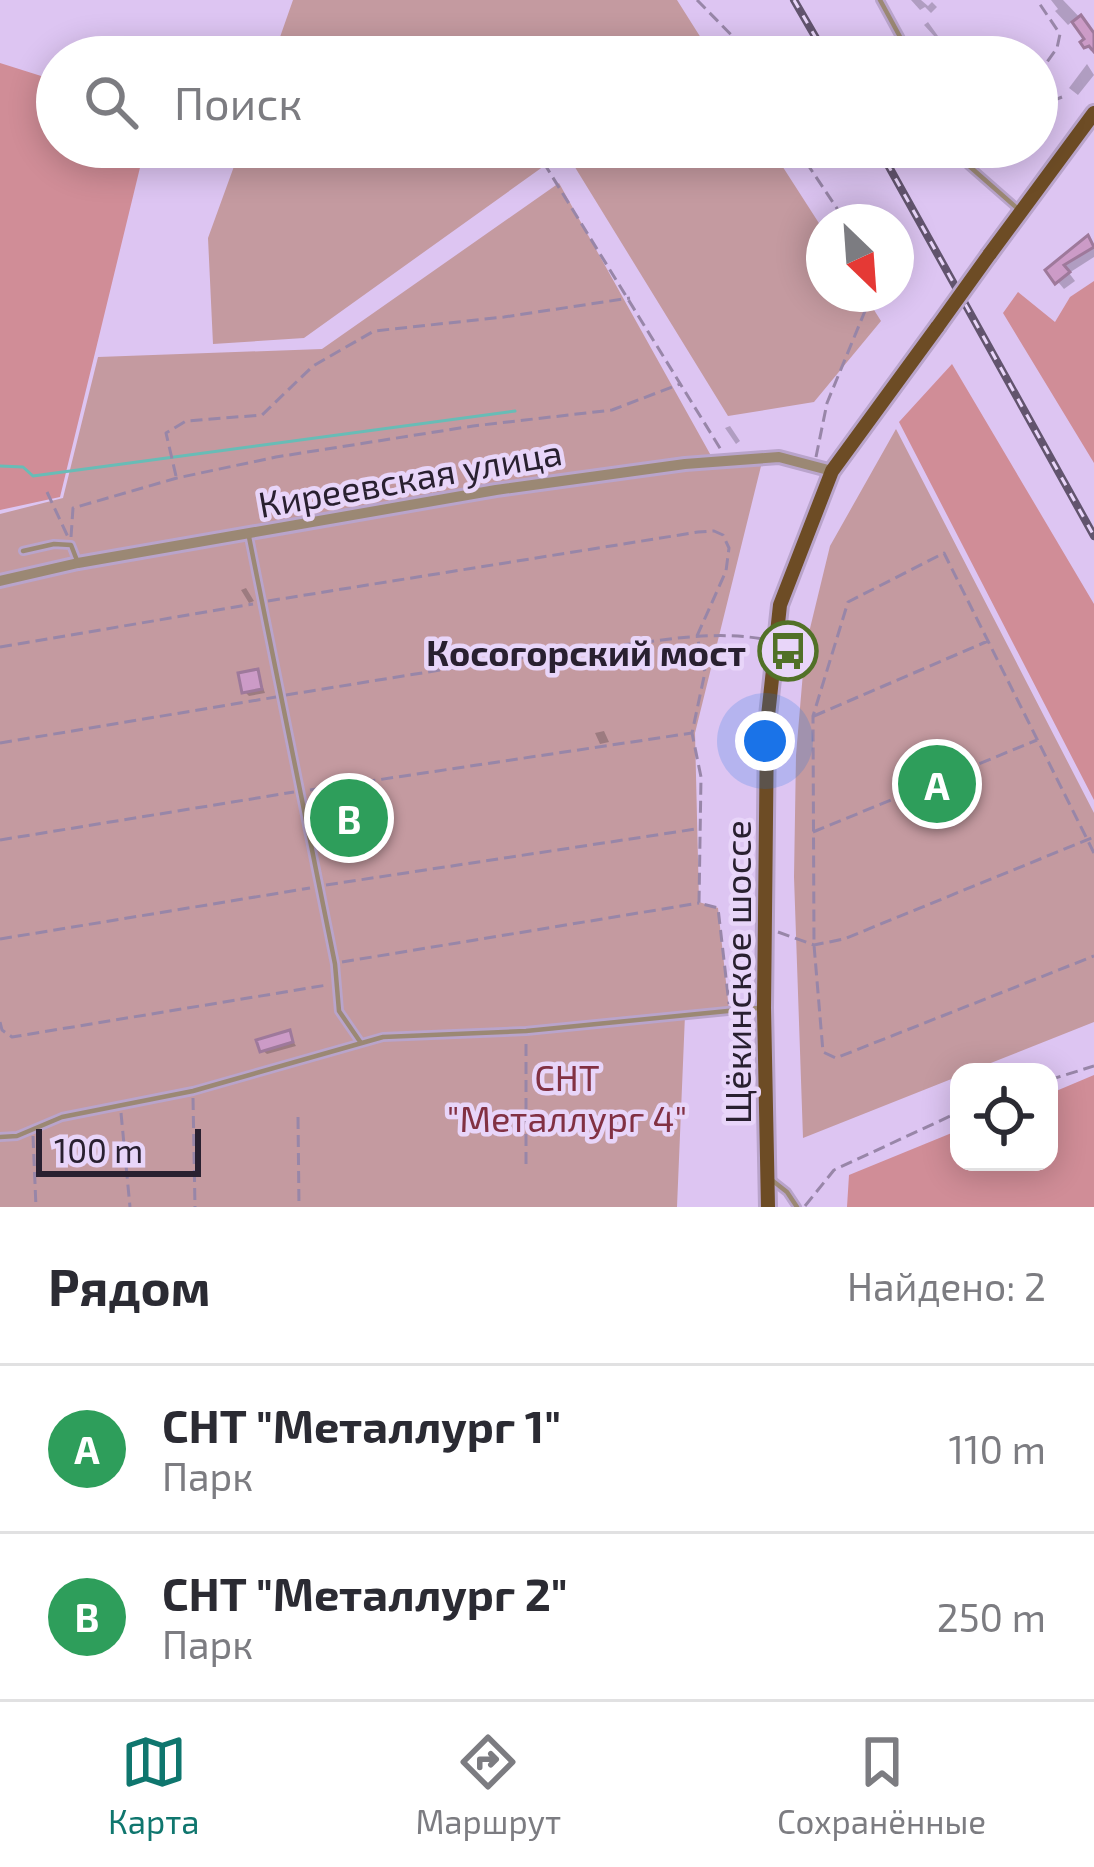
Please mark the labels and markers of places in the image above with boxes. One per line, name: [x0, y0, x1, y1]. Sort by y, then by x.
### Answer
bus stop icon: Косогорский мост: [757, 620, 819, 682]
place label: Косогорский мост: [426, 630, 746, 673]
pin: A: [898, 739, 976, 829]
pin: B: [310, 773, 388, 863]

